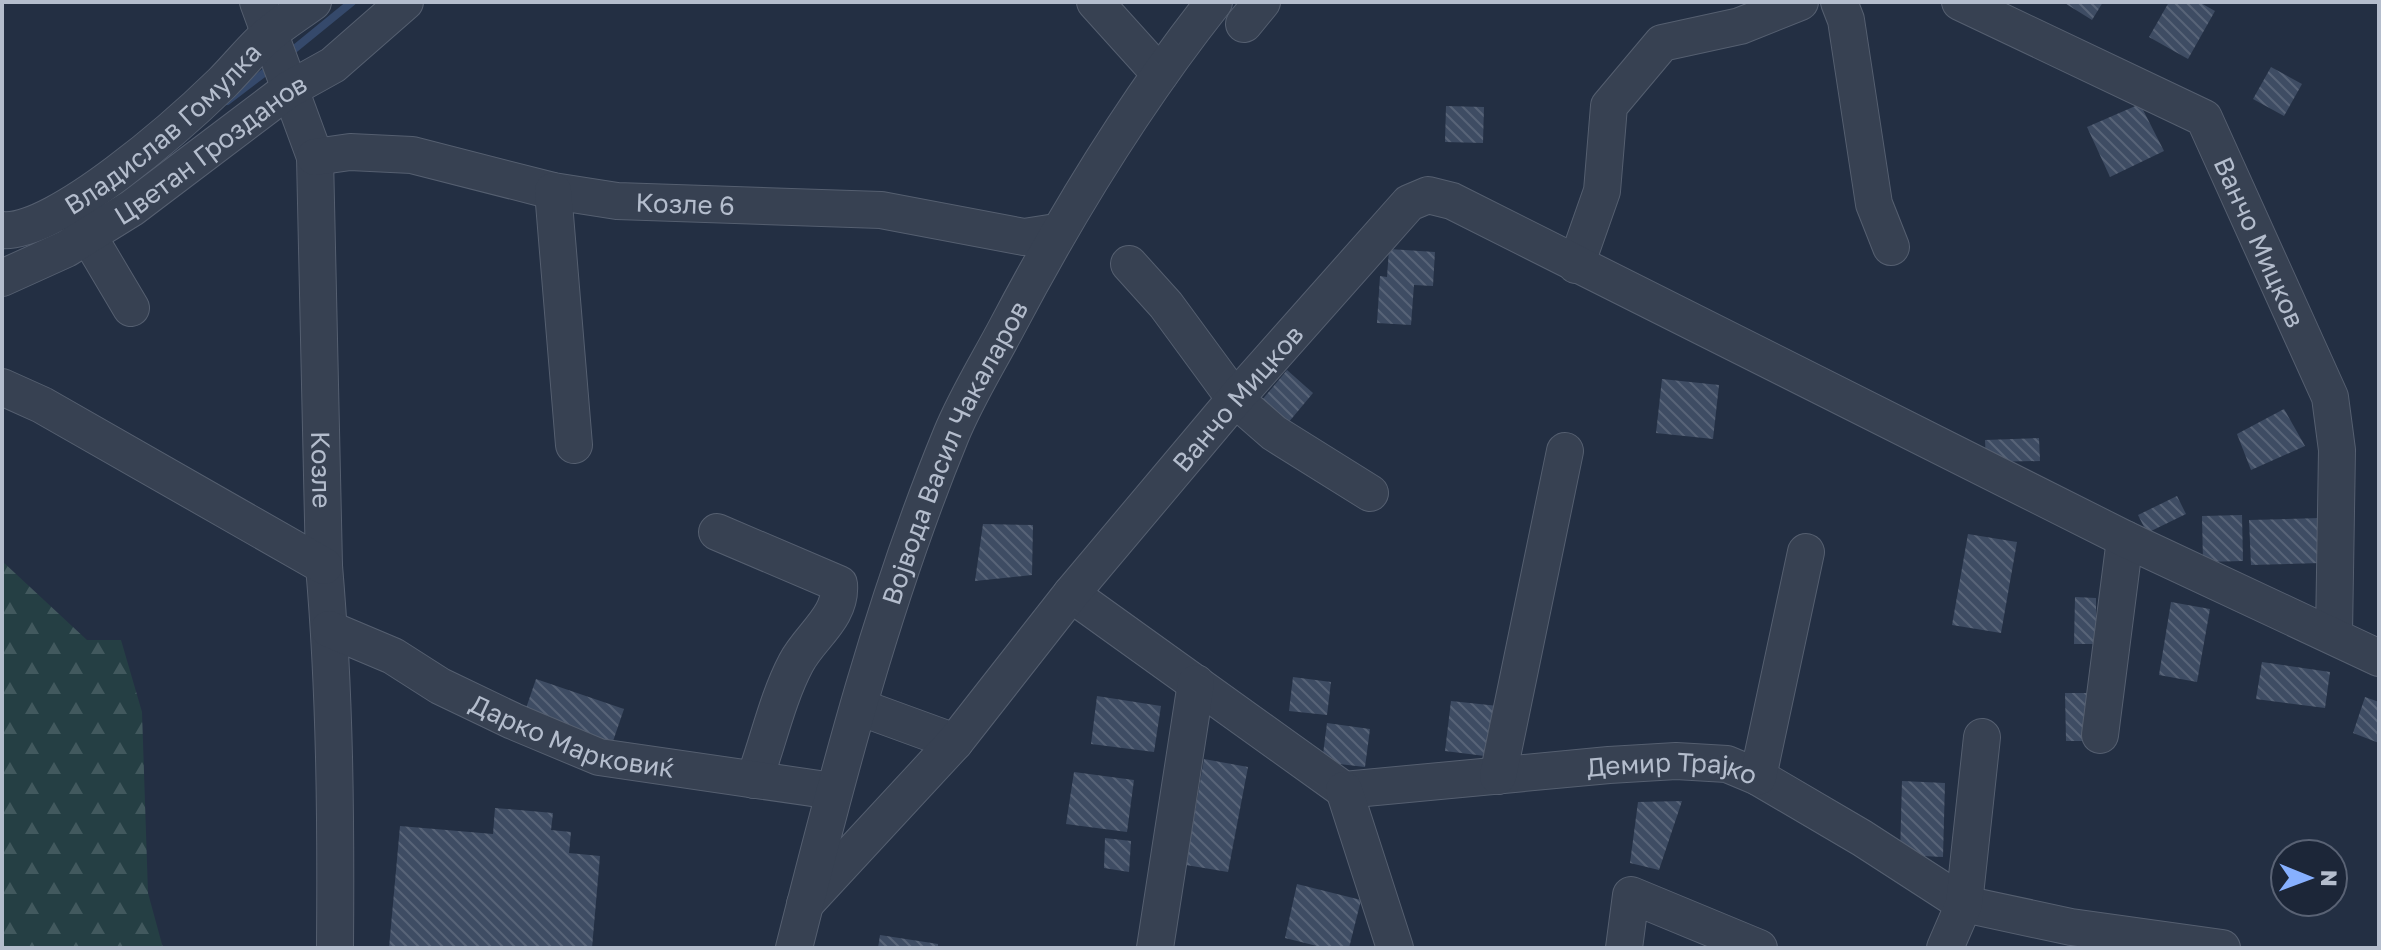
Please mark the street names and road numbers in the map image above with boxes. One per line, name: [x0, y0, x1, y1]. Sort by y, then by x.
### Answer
street label: Владислав Гомулка: [59, 36, 267, 221]
street label: Цветан Грозданов: [108, 67, 312, 231]
street label: Ванчо Мицков: [2208, 152, 2312, 332]
street label: Козле 6: [635, 186, 735, 221]
street label: Војвода Васил Чакаларов: [875, 295, 1034, 608]
street label: Ванчо Мицков: [1166, 318, 1309, 477]
street label: Козле: [306, 431, 338, 509]
street label: Дарко Марковиќ: [465, 687, 677, 783]
street label: Демир Трајко: [1585, 745, 1762, 791]

